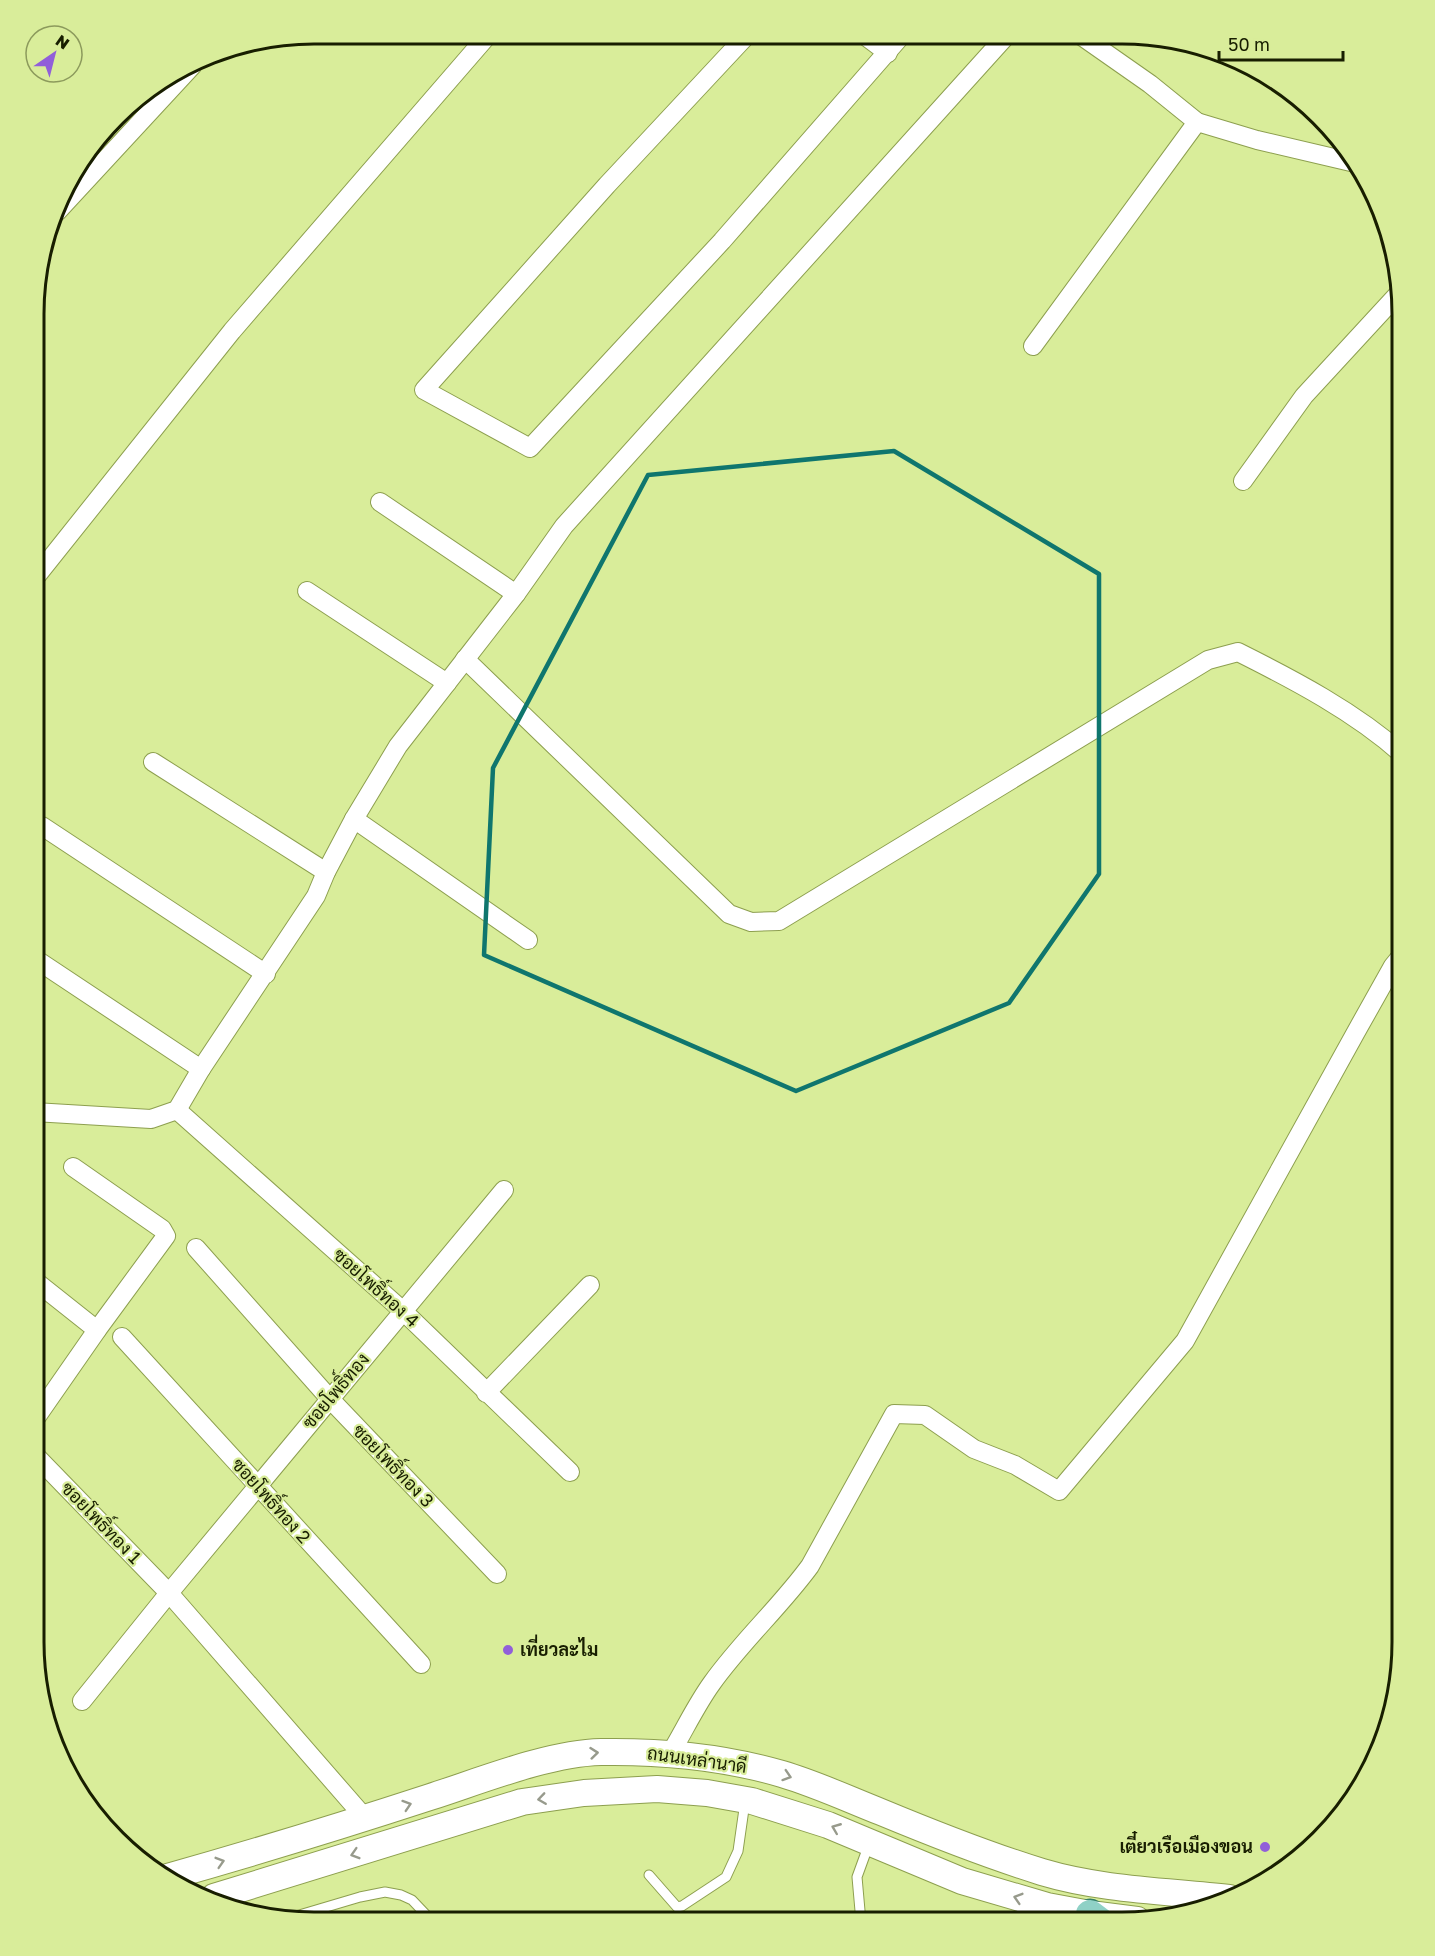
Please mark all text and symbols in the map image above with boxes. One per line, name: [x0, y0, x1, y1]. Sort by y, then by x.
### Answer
north arrow: [24, 24, 84, 84]
scale bar: [1219, 24, 1344, 62]
text: N: [52, 30, 73, 53]
text: 50 m: [1228, 33, 1270, 55]
street label: ซอยโพธิ์ทอง 4: [329, 1240, 427, 1331]
street label: ซอยโพธิ์ทอง: [294, 1345, 373, 1433]
street label: ซอยโพธิ์ทอง 3: [349, 1416, 442, 1511]
street label: ซอยโพธิ์ทอง 2: [228, 1450, 319, 1547]
street label: ซอยโพธิ์ทอง 1: [57, 1474, 149, 1568]
place label: เที่ยวละไม: [520, 1634, 598, 1660]
marker: เที่ยวละไม: [501, 1643, 515, 1657]
street label: ถนนเหล่านาดี: [646, 1740, 749, 1777]
one-way arrow: [590, 1747, 599, 1760]
one-way arrow: [781, 1769, 792, 1782]
one-way arrow: [537, 1793, 546, 1805]
one-way arrow: [401, 1799, 412, 1812]
one-way arrow: [831, 1823, 842, 1835]
place label: เตี๋ยวเรือเมืองขอน: [1119, 1831, 1253, 1857]
marker: เตี๋ยวเรือเมืองขอน: [1258, 1840, 1272, 1854]
one-way arrow: [350, 1846, 361, 1859]
one-way arrow: [214, 1857, 225, 1869]
one-way arrow: [1013, 1893, 1024, 1905]

